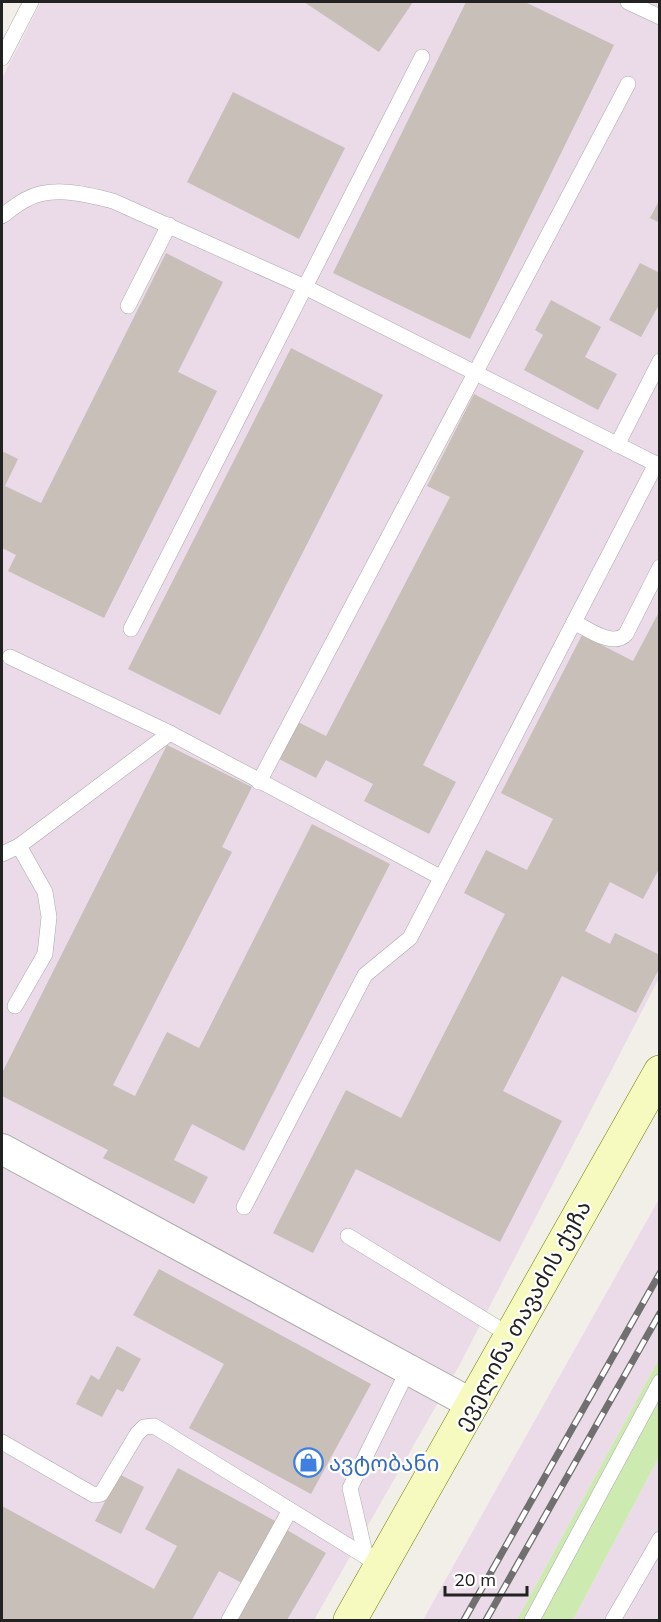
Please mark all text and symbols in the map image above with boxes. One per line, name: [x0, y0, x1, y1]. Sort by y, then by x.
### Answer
street label: ეველინა თავაძის ქუჩა: [447, 1195, 597, 1435]
shop icon: ავტობანი: [292, 1447, 324, 1479]
place label: ავტობანი: [329, 1449, 439, 1477]
scale bar: [445, 1559, 528, 1597]
text: 20 m: [454, 1568, 496, 1591]

